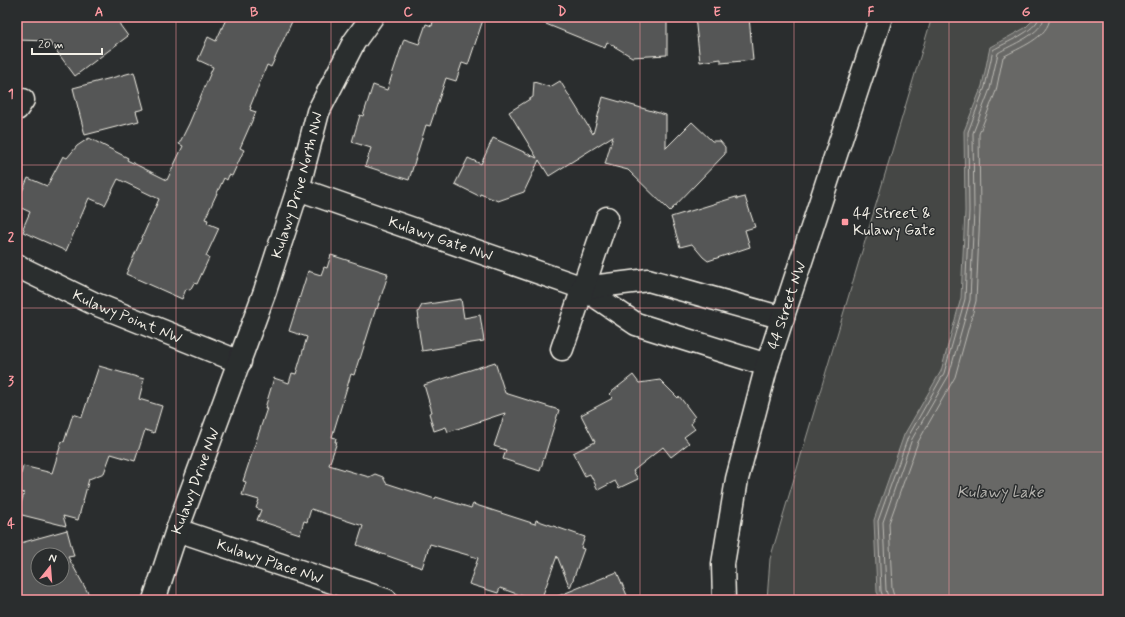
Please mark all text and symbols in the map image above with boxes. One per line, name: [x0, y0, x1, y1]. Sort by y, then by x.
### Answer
text: A: [95, 4, 103, 21]
text: B: [250, 4, 259, 21]
text: C: [403, 4, 413, 21]
text: D: [558, 4, 567, 21]
text: E: [713, 4, 721, 21]
text: F: [868, 4, 875, 21]
text: G: [1022, 4, 1031, 21]
scale bar: [32, 30, 102, 56]
text: 20 m: [38, 37, 64, 53]
text: 1: [8, 86, 14, 103]
street label: Kulawy Drive North NW: [267, 110, 329, 261]
place label: 44 Street & Kulawy Gate: [853, 204, 935, 241]
street label: Kulawy Gate NW: [386, 212, 496, 267]
marker: 44 Street & Kulawy Gate: [840, 217, 850, 227]
text: 2: [8, 229, 15, 246]
street label: 44 Street NW: [764, 258, 811, 352]
street label: Kulawy Point NW: [69, 286, 185, 349]
text: 3: [8, 373, 14, 390]
street label: Kulawy Drive NW: [167, 425, 225, 537]
water label: Kulawy Lake: [957, 482, 1044, 503]
text: 4: [7, 516, 15, 533]
street label: Kulawy Place NW: [214, 535, 326, 589]
north arrow: [30, 547, 70, 587]
text: N: [47, 551, 58, 566]

